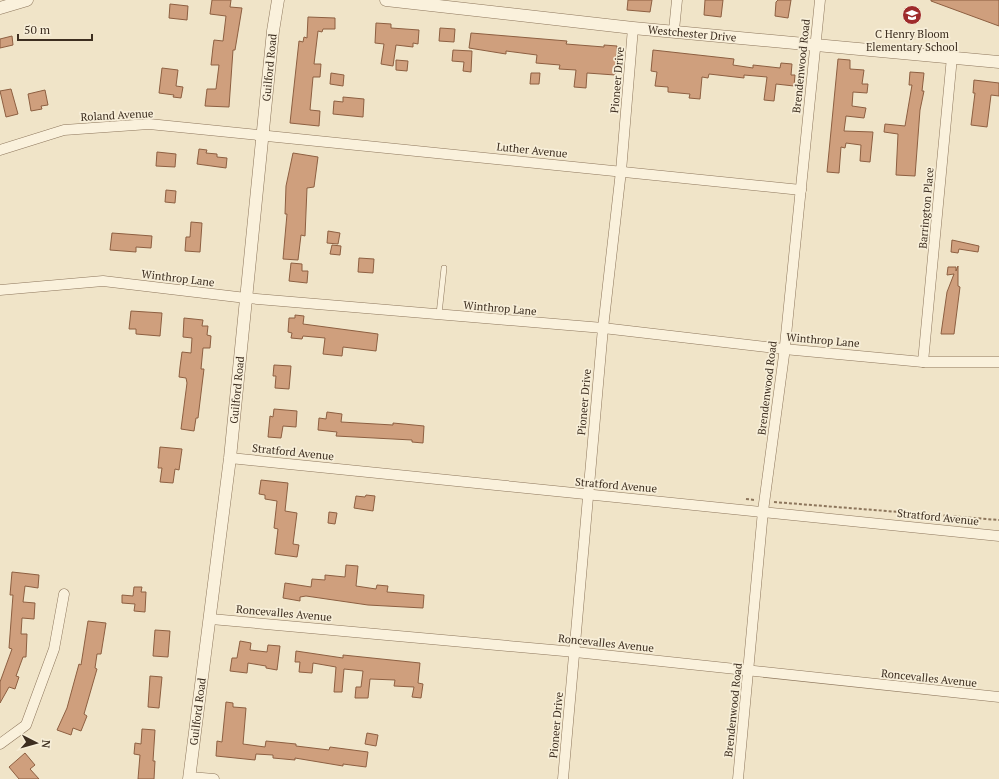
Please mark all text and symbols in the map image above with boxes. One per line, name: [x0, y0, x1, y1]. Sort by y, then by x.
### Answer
school or university icon: C Henry Bloom Elementary School: [901, 4, 923, 26]
scale bar: [18, 16, 92, 42]
street label: Brendenwood Road: [789, 18, 813, 114]
text: 50 m: [24, 22, 51, 37]
street label: Westchester Drive: [647, 22, 737, 45]
place label: C Henry Bloom Elementary School: [866, 27, 958, 54]
street label: Guilford Road: [259, 33, 280, 102]
street label: Pioneer Drive: [607, 46, 627, 114]
street label: Roland Avenue: [80, 106, 154, 124]
street label: Luther Avenue: [496, 139, 569, 161]
street label: Barrington Place: [915, 166, 937, 249]
street label: Winthrop Lane: [141, 267, 216, 289]
street label: Winthrop Lane: [463, 298, 538, 318]
street label: Winthrop Lane: [786, 330, 861, 350]
street label: Brendenwood Road: [754, 340, 780, 436]
street label: Guilford Road: [226, 356, 247, 424]
street label: Pioneer Drive: [574, 368, 594, 436]
street label: Stratford Avenue: [251, 441, 335, 463]
street label: Stratford Avenue: [574, 474, 658, 496]
street label: Stratford Avenue: [896, 506, 980, 528]
street label: Roncevalles Avenue: [235, 602, 333, 624]
street label: Roncevalles Avenue: [557, 631, 655, 655]
street label: Brendenwood Road: [721, 662, 745, 758]
street label: Roncevalles Avenue: [880, 666, 978, 690]
street label: Guilford Road: [186, 677, 209, 746]
street label: Pioneer Drive: [546, 691, 566, 759]
north arrow: [16, 723, 56, 763]
text: N: [38, 739, 53, 750]

